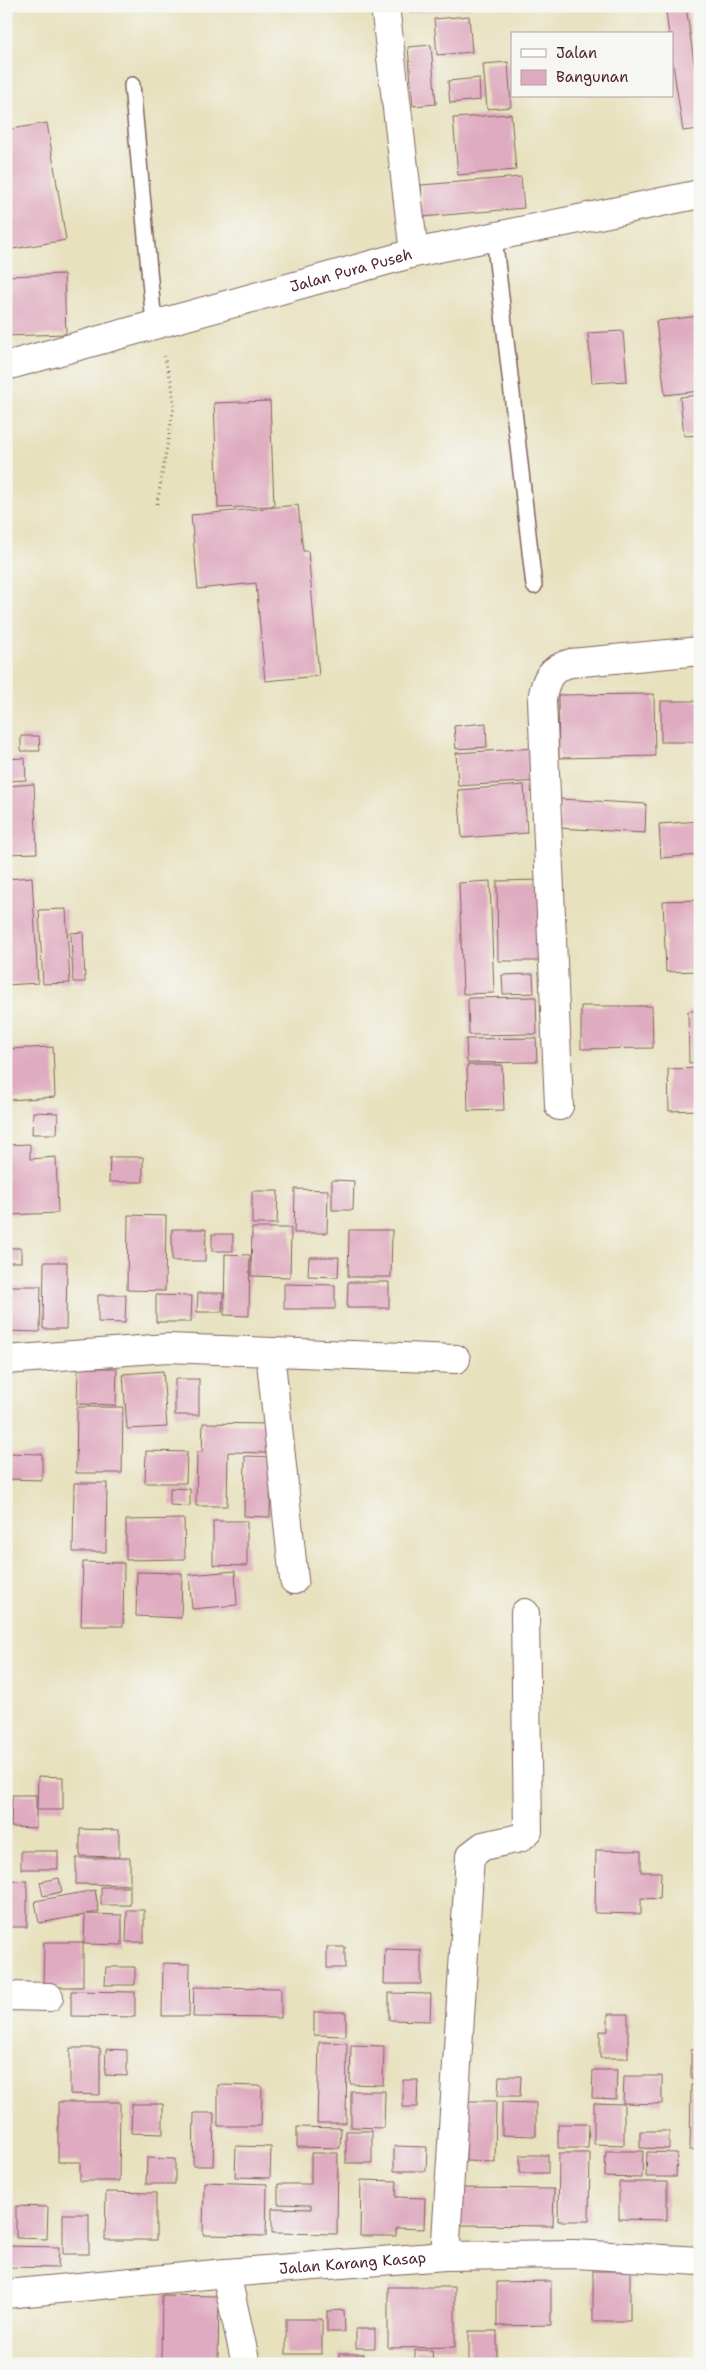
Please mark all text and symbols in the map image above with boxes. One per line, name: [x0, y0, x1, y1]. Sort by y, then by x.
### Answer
legend: [511, 32, 674, 98]
text: Jalan: [556, 43, 597, 63]
text: Bangunan: [556, 67, 628, 87]
street label: Jalan Pura Puseh: [288, 244, 414, 297]
street label: Jalan Karang Kasap: [278, 2248, 427, 2279]

